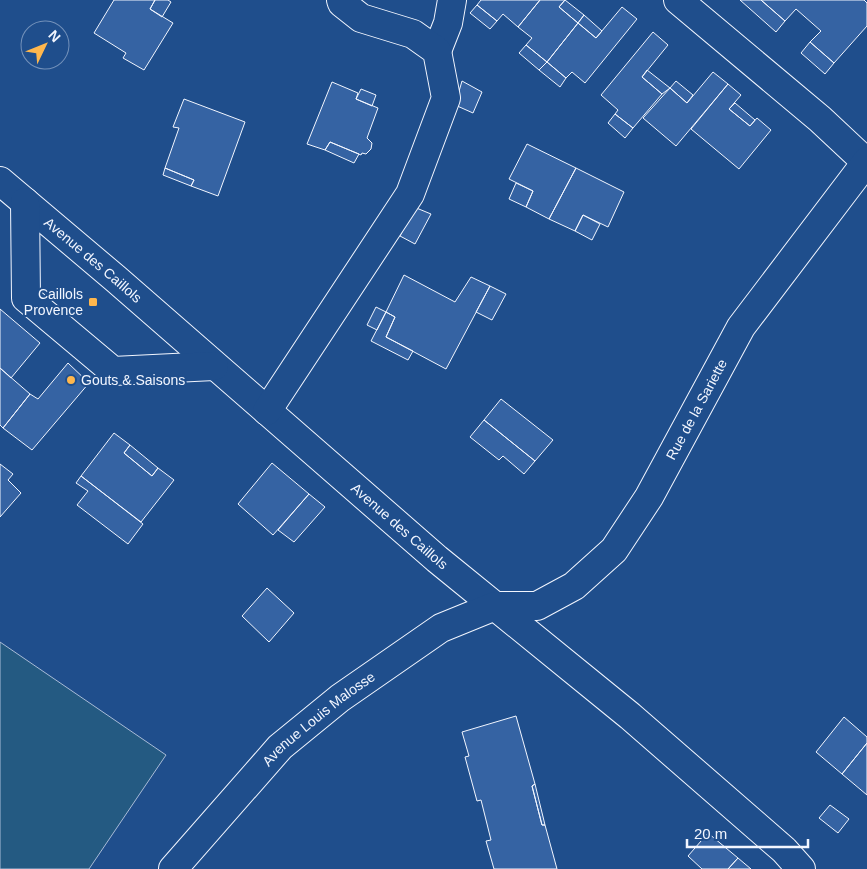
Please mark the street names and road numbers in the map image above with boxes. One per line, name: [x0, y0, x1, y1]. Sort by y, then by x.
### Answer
street label: Avenue des Caillols: [41, 214, 145, 306]
street label: Rue de la Sariette: [663, 356, 730, 462]
street label: Avenue des Caillols: [348, 480, 451, 573]
street label: Avenue Louis Malosse: [259, 668, 378, 769]

